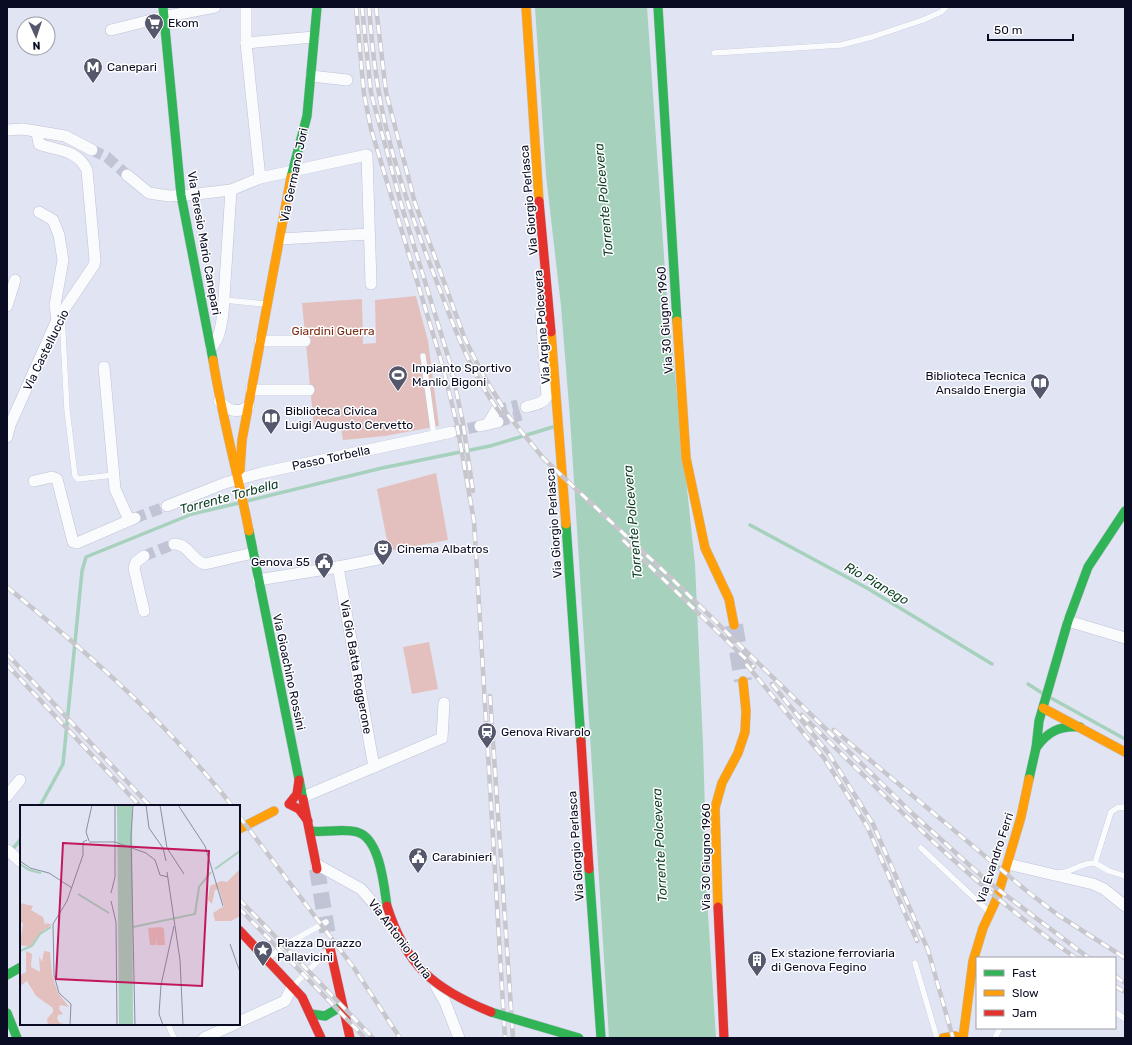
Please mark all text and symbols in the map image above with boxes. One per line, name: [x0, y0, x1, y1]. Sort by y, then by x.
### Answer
supermarket icon: Ekom: [143, 12, 165, 40]
north arrow: [16, 16, 56, 56]
place label: Ekom: [168, 16, 199, 30]
scale bar: [988, 16, 1073, 42]
text: 50 m: [994, 23, 1022, 37]
text: N: [32, 39, 41, 52]
metro station icon: Canepari: [82, 56, 104, 84]
place label: Canepari: [107, 60, 157, 74]
street label: Via Germano Jori: [277, 126, 311, 223]
water label: Torrente Polcevera: [591, 142, 616, 257]
street label: Via Giorgio Perlasca: [517, 144, 541, 256]
street label: Via Teresio Mario Canepari: [184, 170, 224, 316]
street label: Via 30 Giugno 1960: [654, 266, 676, 374]
street label: Via Argine Polcevera: [531, 270, 553, 384]
street label: Via Castelluccio: [20, 307, 72, 393]
park label: Giardini Guerra: [291, 324, 375, 338]
place label: Impianto Sportivo Manlio Bigoni: [412, 361, 511, 389]
sports icon: Impianto Sportivo Manlio Bigoni: [387, 364, 409, 392]
place label: Biblioteca Tecnica Ansaldo Energia: [925, 369, 1026, 397]
library icon: Biblioteca Tecnica Ansaldo Energia: [1029, 372, 1051, 400]
place label: Biblioteca Civica Luigi Augusto Cervetto: [285, 404, 413, 432]
library icon: Biblioteca Civica Luigi Augusto Cervetto: [260, 407, 282, 435]
street label: Passo Torbella: [291, 443, 371, 473]
water label: Torrente Polcevera: [620, 464, 645, 579]
street label: Via Giorgio Perlasca: [543, 467, 565, 579]
water label: Torrente Torbella: [178, 476, 280, 517]
theatre icon: Cinema Albatros: [372, 538, 394, 566]
place label: Cinema Albatros: [397, 542, 489, 556]
public building icon: Genova 55: [313, 551, 335, 579]
place label: Genova 55: [251, 555, 310, 569]
water label: Rio Pianego: [841, 559, 912, 609]
street label: Via Gio Batta Roggerone: [337, 599, 375, 735]
street label: Via Gioachino Rossini: [270, 612, 308, 732]
station icon: Genova Rivarolo: [476, 721, 498, 749]
place label: Genova Rivarolo: [501, 725, 591, 739]
water label: Torrente Polcevera: [649, 787, 670, 902]
street label: Via Giorgio Perlasca: [565, 790, 587, 902]
street label: Via 30 Giugno 1960: [699, 803, 713, 911]
inset map: [20, 805, 240, 1025]
street label: Via Evandro Ferri: [974, 811, 1016, 905]
public building icon: Carabinieri: [407, 846, 429, 874]
place label: Carabinieri: [432, 850, 492, 864]
street label: Via Antonio Duria: [365, 896, 435, 982]
place label: Piazza Durazzo Pallavicini: [277, 936, 362, 964]
place icon: Piazza Durazzo Pallavicini: [252, 939, 274, 967]
place label: Ex stazione ferroviaria di Genova Fegino: [771, 946, 895, 974]
building icon: Ex stazione ferroviaria di Genova Fegino: [746, 949, 768, 977]
legend: [976, 957, 1116, 1029]
text: Fast: [1012, 966, 1036, 980]
text: Slow: [1012, 986, 1039, 1000]
text: Jam: [1012, 1006, 1037, 1020]

